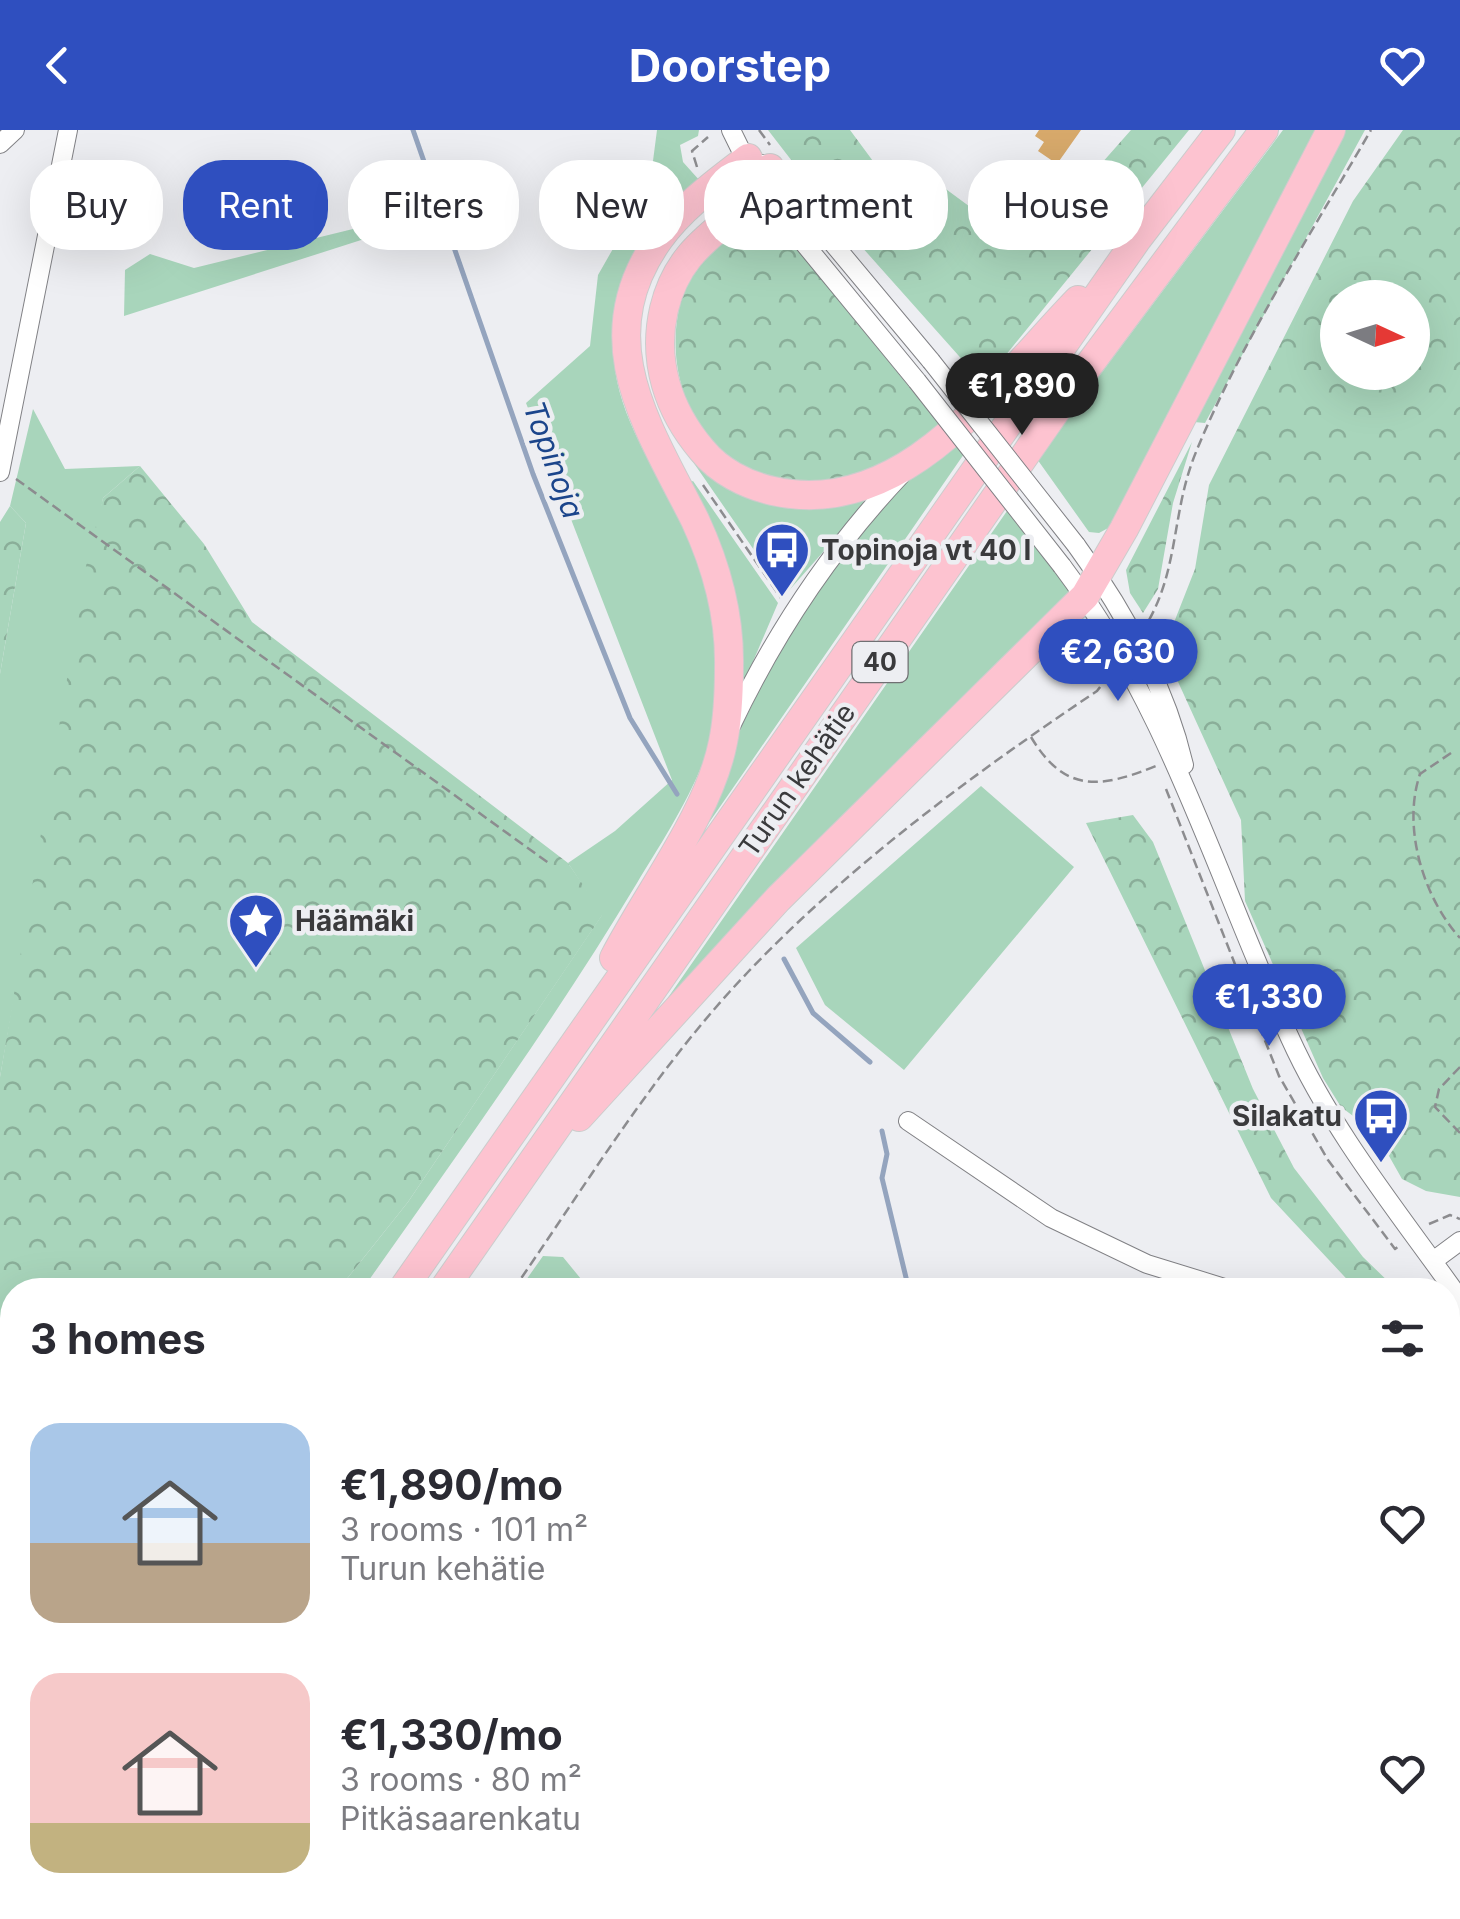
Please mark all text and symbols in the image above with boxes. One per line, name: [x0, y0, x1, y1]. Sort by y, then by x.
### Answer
icon: back: [30, 38, 85, 93]
text: Doorstep: [629, 38, 831, 93]
icon: heart: [1375, 38, 1430, 93]
chip: Buy: [30, 160, 163, 250]
chip: Rent: [183, 160, 328, 250]
chip: Filters: [348, 160, 519, 250]
chip: New: [539, 160, 684, 250]
chip: Apartment: [704, 160, 948, 250]
chip: House: [968, 160, 1144, 250]
north arrow: [1320, 280, 1430, 390]
map controls: [1320, 280, 1430, 390]
pin: €1,890: [941, 353, 1103, 438]
text: €1,890: [968, 366, 1076, 405]
water label: Topinoja: [516, 396, 592, 523]
bus stop icon: Topinoja vt 40 I: [752, 520, 812, 599]
place label: Topinoja vt 40 I: [821, 533, 1031, 567]
pin: €2,630: [1037, 619, 1199, 704]
text: €2,630: [1061, 632, 1175, 671]
road number: 40: [852, 642, 908, 682]
street label: Turun kehätie: [732, 697, 862, 863]
place icon: Häämäki: [226, 891, 286, 970]
place label: Häämäki: [295, 904, 414, 938]
pin: €1,330: [1188, 964, 1350, 1049]
text: €1,330: [1215, 977, 1323, 1016]
bus stop icon: Silakatu: [1351, 1086, 1411, 1165]
place label: Silakatu: [1232, 1099, 1342, 1133]
icon: filters: [1375, 1311, 1430, 1366]
text: 3 homes: [30, 1313, 206, 1364]
text: €1,890/mo: [340, 1459, 563, 1510]
icon: home: [110, 1463, 230, 1583]
icon: heart: [1375, 1496, 1430, 1551]
text: 3 rooms · 101 m²: [340, 1510, 588, 1549]
text: Turun kehätie: [340, 1549, 545, 1588]
text: €1,330/mo: [340, 1709, 563, 1760]
icon: home: [110, 1713, 230, 1833]
icon: heart: [1375, 1746, 1430, 1801]
text: 3 rooms · 80 m²: [340, 1760, 582, 1799]
text: Pitkäsaarenkatu: [340, 1799, 581, 1838]

